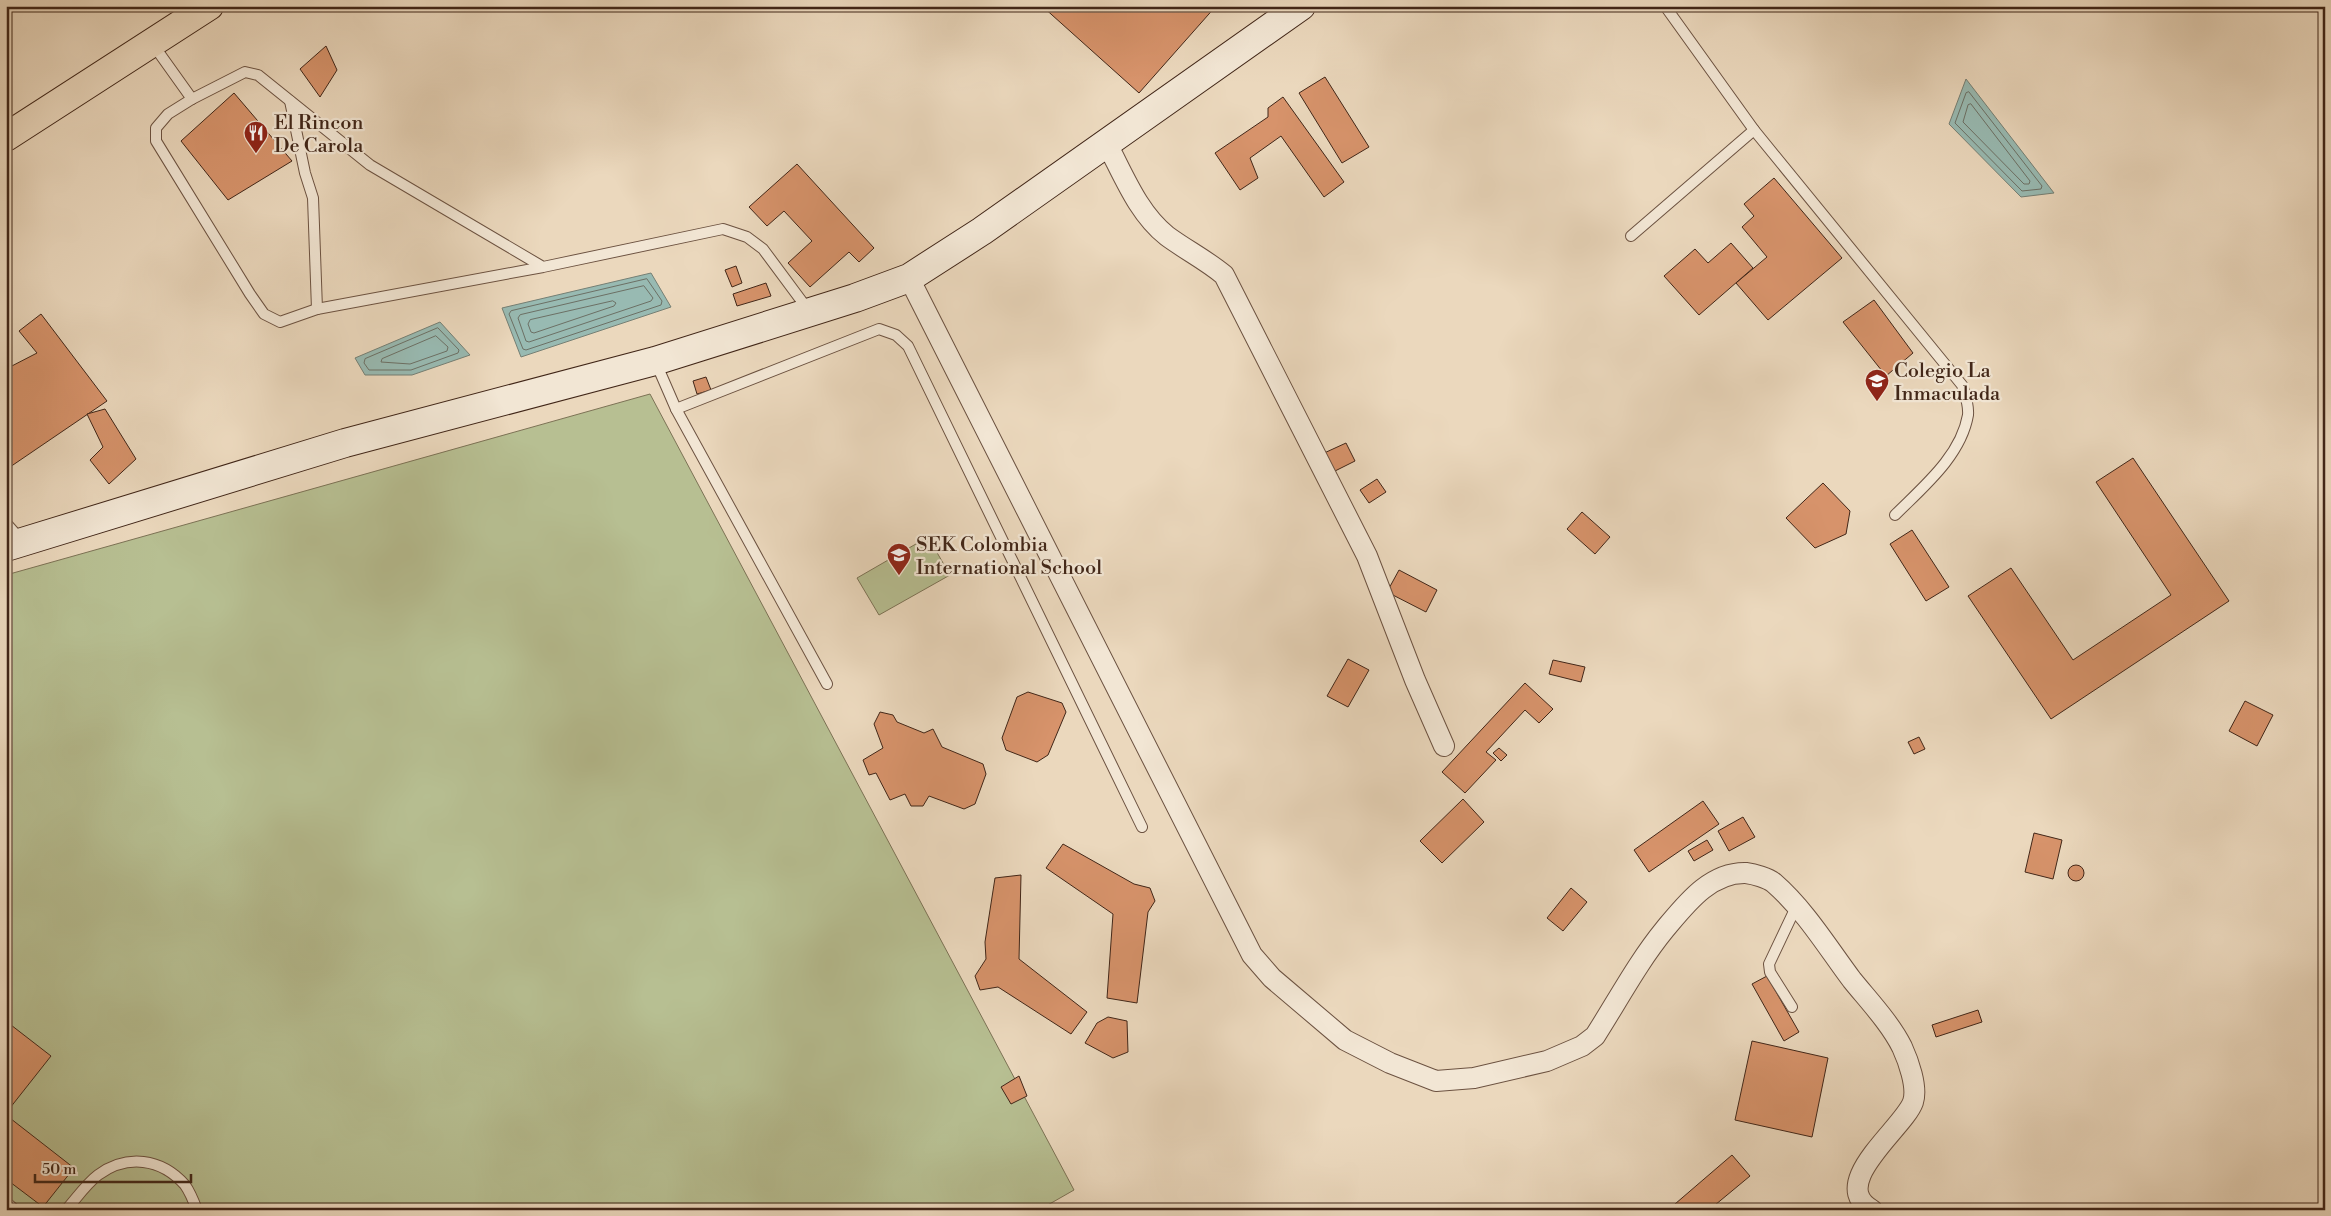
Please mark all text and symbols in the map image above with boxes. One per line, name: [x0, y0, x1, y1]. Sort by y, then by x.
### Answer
place label: El Rincon De Carola: [274, 111, 364, 159]
restaurant icon: El Rincon De Carola: [243, 120, 269, 154]
place label: Colegio La Inmaculada: [1894, 359, 2001, 407]
school or university icon: Colegio La Inmaculada: [1864, 368, 1890, 402]
place label: SEK Colombia International School: [916, 533, 1102, 581]
school or university icon: SEK Colombia International School: [886, 542, 912, 576]
scale bar: [35, 1151, 191, 1183]
text: 50 m: [42, 1160, 76, 1179]

